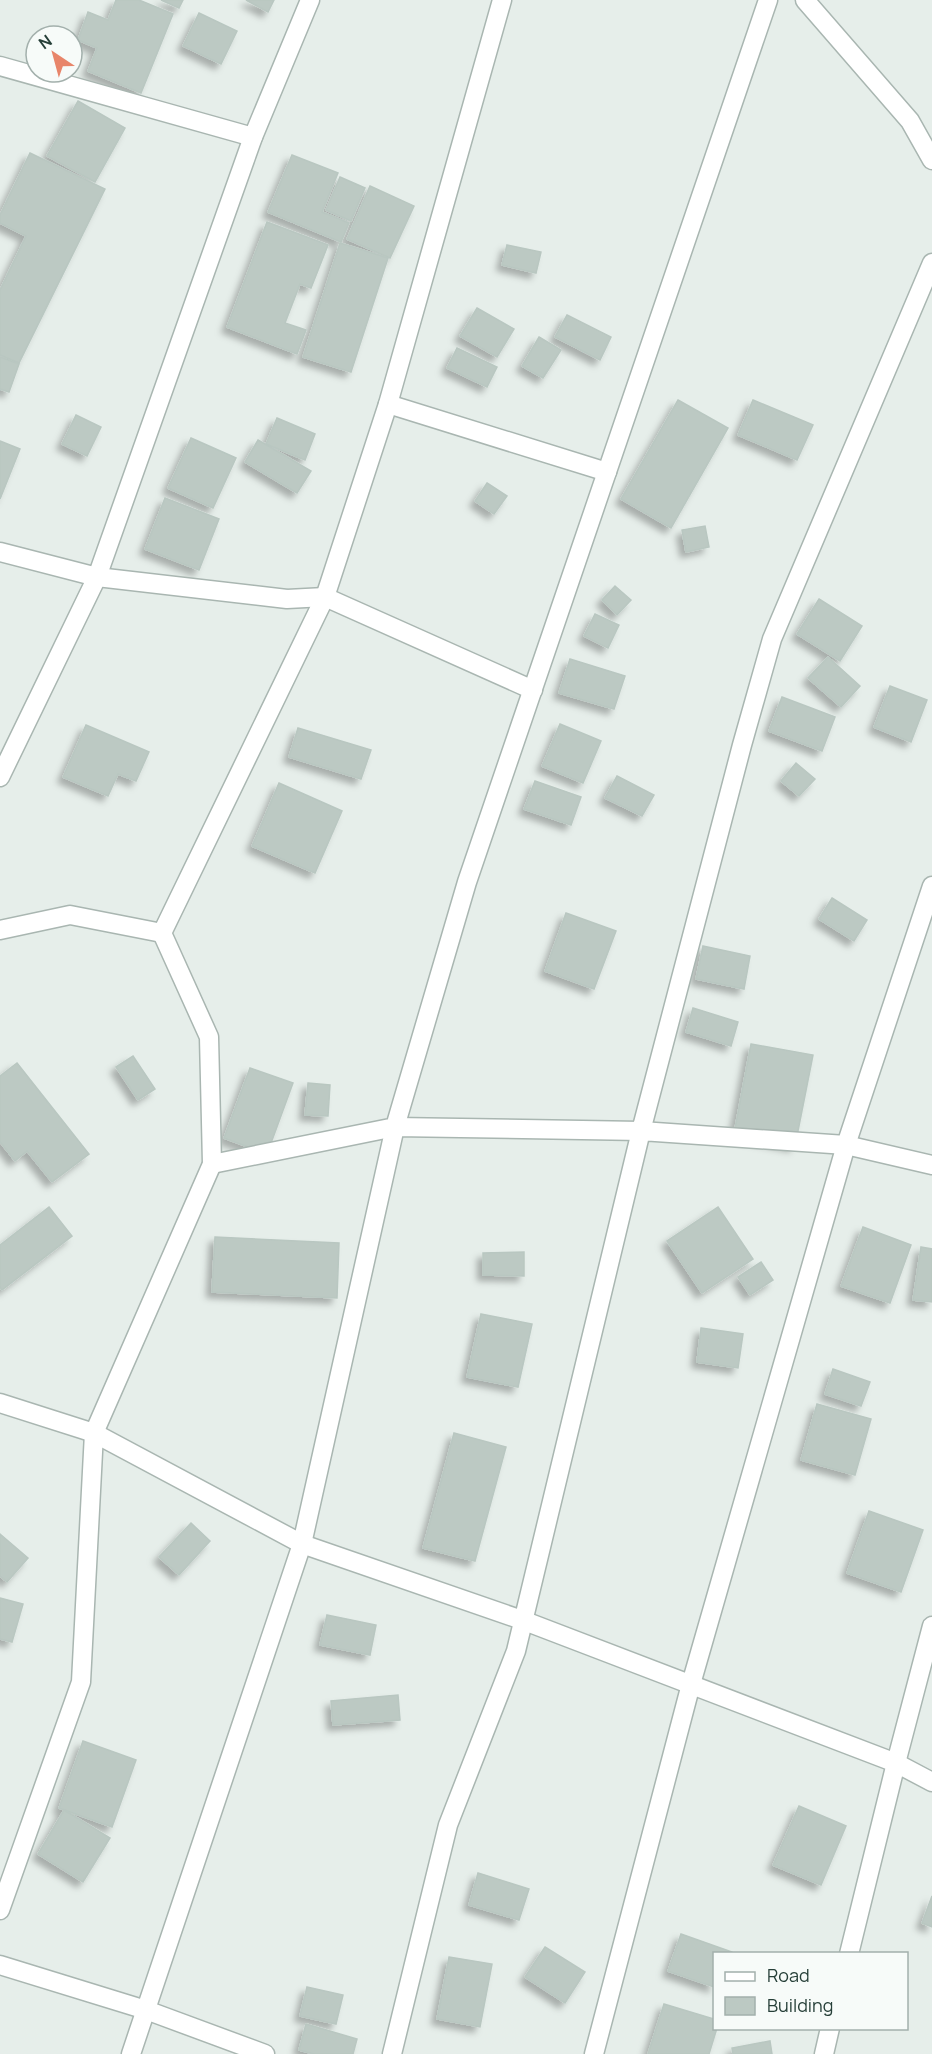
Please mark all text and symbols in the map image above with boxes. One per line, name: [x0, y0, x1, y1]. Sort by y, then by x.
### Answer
north arrow: [24, 24, 84, 84]
text: N: [34, 30, 56, 54]
legend: [713, 1952, 908, 2030]
text: Road: [767, 1963, 810, 1987]
text: Building: [767, 1993, 833, 2017]

